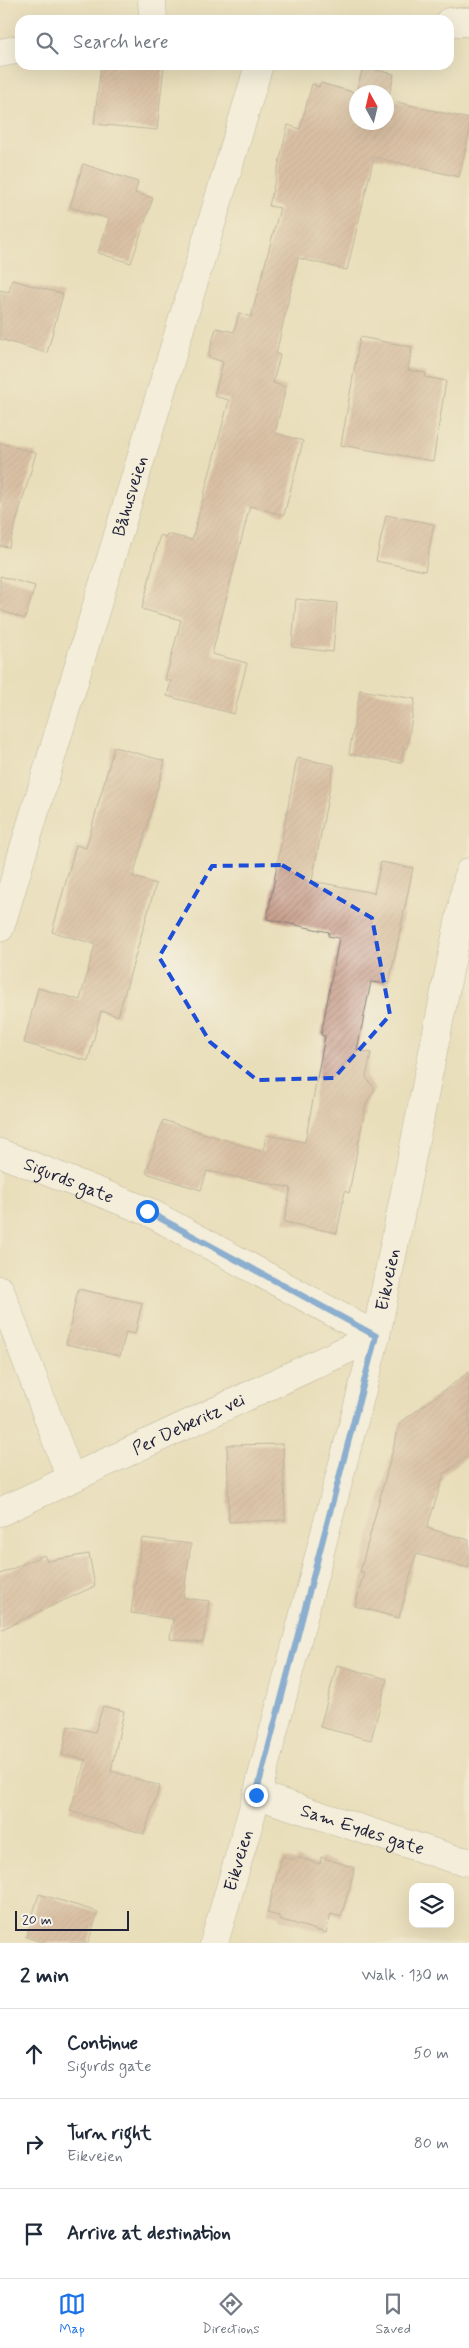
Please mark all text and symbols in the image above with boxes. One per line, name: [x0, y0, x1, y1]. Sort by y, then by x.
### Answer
search box: [15, 15, 454, 70]
icon: search: [33, 29, 61, 57]
text: Search here: [73, 30, 169, 55]
north arrow: [349, 85, 394, 130]
street label: Båhusveien: [107, 453, 154, 540]
street label: Sigurds gate: [20, 1152, 117, 1210]
route start: [136, 1200, 159, 1223]
street label: Eikveien: [370, 1246, 406, 1313]
street label: Per Deberitz vei: [129, 1388, 249, 1461]
route end: [245, 1784, 268, 1807]
street label: Sam Eydes gate: [297, 1799, 427, 1862]
street label: Eikveien: [219, 1827, 259, 1894]
map controls: [409, 1883, 454, 1928]
button: layers: [409, 1883, 454, 1928]
scale bar: [15, 1908, 129, 1931]
text: 20 m: [22, 1911, 52, 1929]
text: 2 min: [20, 1962, 69, 1990]
text: Walk · 130 m: [362, 1965, 449, 1986]
text: Continue: [67, 2031, 138, 2056]
icon: ahead: [20, 2040, 48, 2068]
text: 50 m: [413, 2043, 449, 2064]
text: Sigurds gate: [67, 2056, 151, 2077]
text: Turn right: [67, 2121, 151, 2146]
icon: right: [20, 2130, 48, 2158]
text: 80 m: [414, 2133, 449, 2154]
text: Eikveien: [67, 2146, 123, 2167]
icon: arrive: [20, 2220, 48, 2248]
text: Arrive at destination: [67, 2221, 231, 2246]
tab: Map: [58, 2290, 86, 2338]
tab: Directions: [202, 2290, 260, 2338]
tab: Saved: [376, 2290, 411, 2338]

